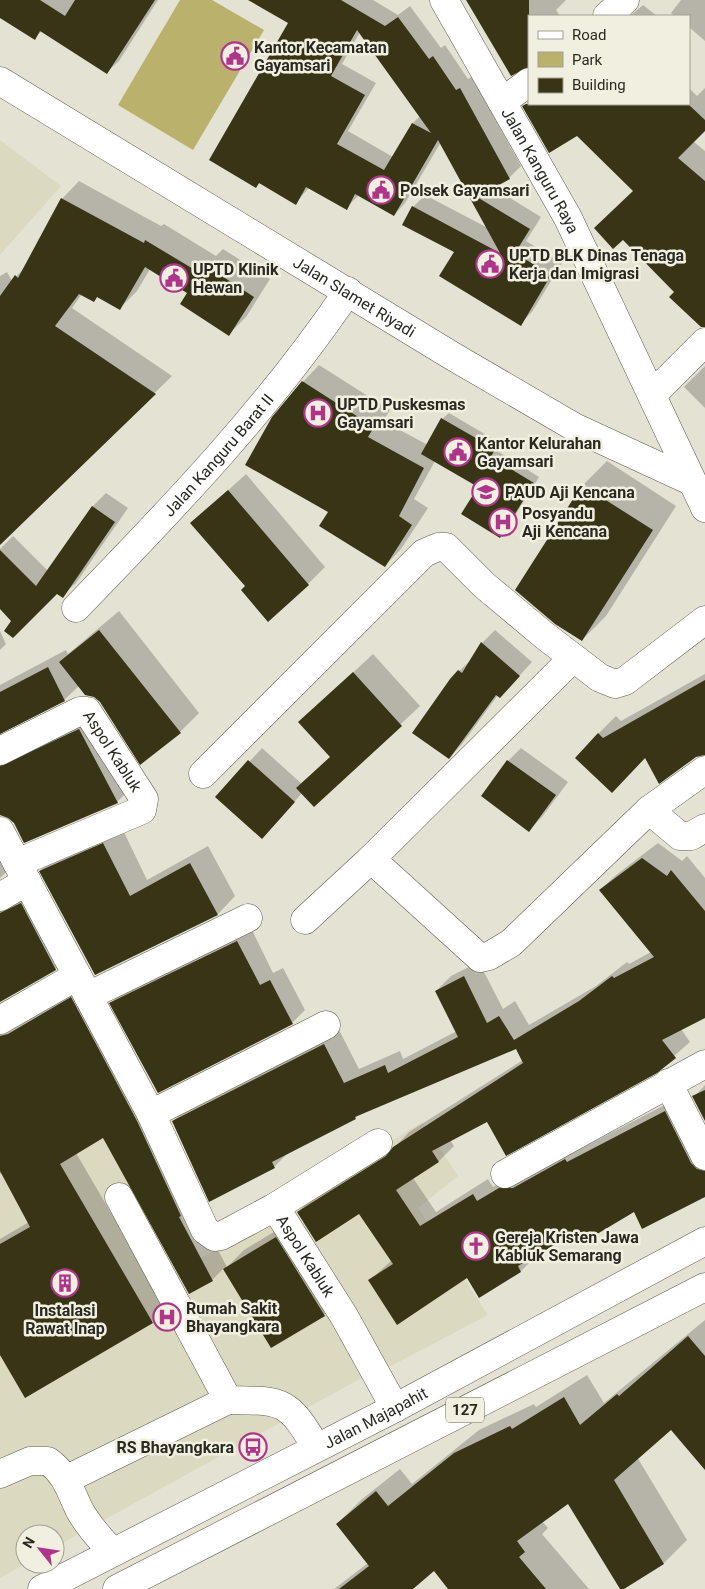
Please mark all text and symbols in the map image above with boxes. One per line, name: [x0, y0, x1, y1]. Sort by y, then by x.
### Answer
legend: [528, 15, 690, 105]
text: Road: [572, 26, 606, 44]
place label: Kantor Kecamatan Gayamsari: [254, 38, 387, 75]
public building icon: Kantor Kecamatan Gayamsari: [220, 41, 250, 71]
text: Park: [572, 51, 603, 69]
text: Building: [572, 76, 626, 94]
street label: Jalan Kanguru Raya: [497, 105, 583, 237]
public building icon: Polsek Gayamsari: [366, 175, 396, 205]
place label: Polsek Gayamsari: [400, 181, 529, 200]
place label: UPTD BLK Dinas Tenaga Kerja dan Imigrasi: [509, 246, 685, 283]
public building icon: UPTD BLK Dinas Tenaga Kerja dan Imigrasi: [475, 249, 505, 279]
street label: Jalan Slamet Riyadi: [290, 253, 419, 341]
place label: UPTD Klinik Hewan: [193, 260, 279, 297]
public building icon: UPTD Klinik Hewan: [159, 263, 189, 293]
street label: Jalan Kanguru Barat II: [160, 390, 278, 520]
place label: UPTD Puskesmas Gayamsari: [337, 395, 466, 432]
hospital icon: UPTD Puskesmas Gayamsari: [303, 398, 333, 428]
place label: Kantor Kelurahan Gayamsari: [477, 434, 601, 471]
public building icon: Kantor Kelurahan Gayamsari: [443, 437, 473, 467]
school or university icon: PAUD Aji Kencana: [471, 477, 501, 507]
place label: PAUD Aji Kencana: [505, 483, 635, 502]
place label: Posyandu Aji Kencana: [522, 504, 608, 541]
hospital icon: Posyandu Aji Kencana: [488, 507, 518, 537]
street label: Aspol Kabluk: [79, 707, 146, 796]
street label: Aspol Kabluk: [272, 1212, 339, 1301]
place label: Gereja Kristen Jawa Kabluk Semarang: [495, 1228, 639, 1265]
church icon: Gereja Kristen Jawa Kabluk Semarang: [461, 1231, 491, 1261]
building icon: Instalasi Rawat Inap: [50, 1268, 80, 1298]
place label: Rumah Sakit Bhayangkara: [186, 1299, 280, 1336]
place label: Instalasi Rawat Inap: [25, 1301, 105, 1338]
hospital icon: Rumah Sakit Bhayangkara: [152, 1302, 182, 1332]
street label: Jalan Majapahit: [321, 1383, 431, 1453]
road number: 127: [446, 1398, 484, 1422]
bus stop icon: RS Bhayangkara: [238, 1432, 268, 1462]
place label: RS Bhayangkara: [116, 1438, 234, 1457]
north arrow: [15, 1524, 65, 1574]
text: N: [19, 1534, 38, 1551]

